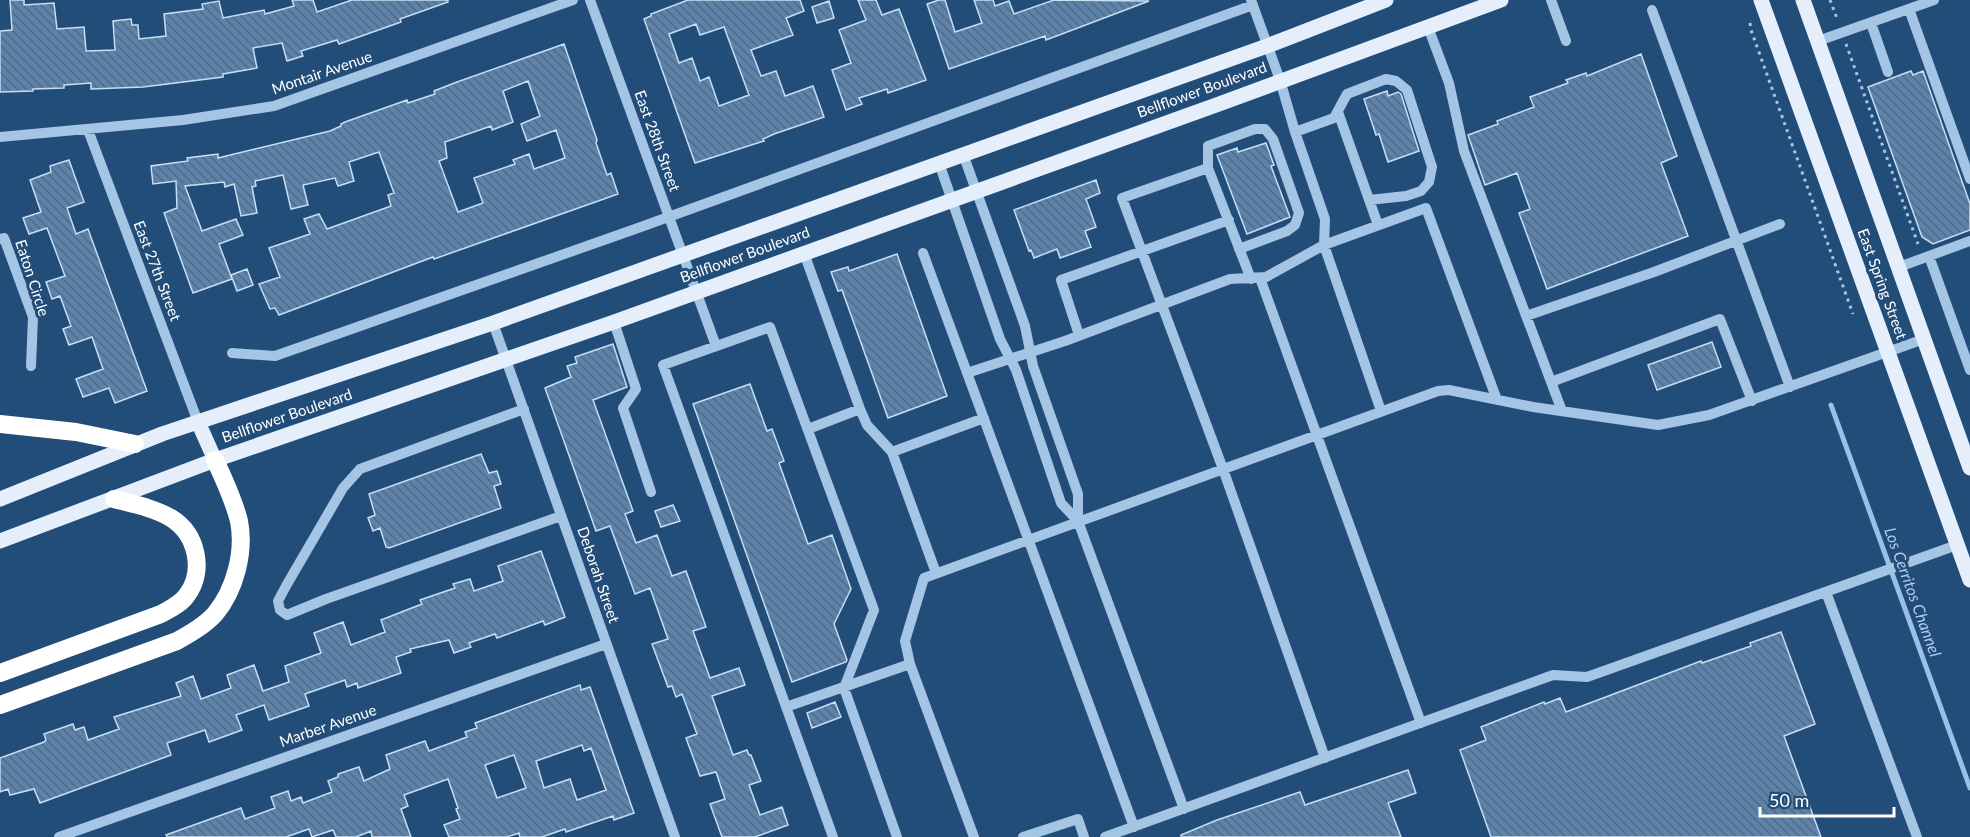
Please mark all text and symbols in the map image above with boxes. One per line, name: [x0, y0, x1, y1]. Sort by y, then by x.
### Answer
street label: Montair Avenue: [269, 46, 374, 98]
street label: Bellflower Boulevard: [1134, 57, 1269, 121]
street label: East 28th Street: [631, 88, 685, 194]
street label: East 27th Street: [130, 218, 186, 324]
street label: Bellflower Boulevard: [677, 222, 812, 286]
street label: East Spring Street: [1855, 226, 1912, 342]
street label: Eaton Circle: [12, 237, 54, 318]
street label: Bellflower Boulevard: [219, 384, 354, 446]
street label: Deborah Street: [574, 524, 624, 626]
water label: Los Cerritos Channel: [1881, 525, 1946, 659]
street label: Marber Avenue: [277, 700, 378, 750]
scale bar: [1760, 780, 1894, 818]
text: 50 m: [1769, 789, 1809, 811]

